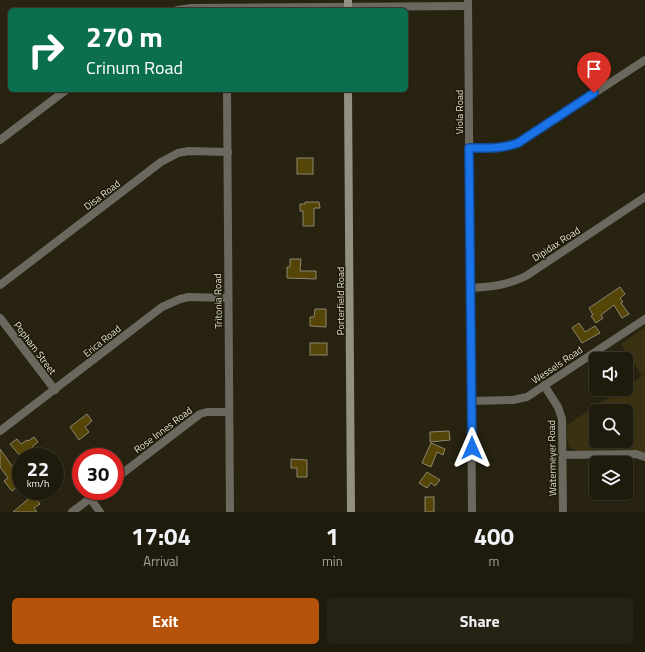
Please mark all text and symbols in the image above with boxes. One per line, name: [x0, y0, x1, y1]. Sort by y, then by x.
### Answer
text: 270 m: [86, 15, 163, 58]
icon: right: [20, 24, 72, 76]
pin: [577, 52, 611, 93]
text: Crinum Road: [86, 54, 183, 81]
icon: arrive: [583, 58, 605, 80]
street label: Viola Road: [452, 90, 467, 134]
street label: Disa Road: [81, 176, 123, 214]
street label: Dipidax Road: [529, 223, 583, 265]
street label: Porterfield Road: [333, 267, 348, 335]
street label: Tritonia Road: [210, 273, 226, 329]
street label: Popham Street: [10, 318, 60, 378]
street label: Erica Road: [80, 321, 124, 361]
street label: Wessels Road: [528, 342, 586, 388]
map controls: [589, 352, 633, 500]
button: sound: [589, 352, 633, 396]
street label: Rose Innes Road: [131, 403, 195, 457]
button: search: [589, 404, 633, 448]
street label: Watermeyer Road: [544, 420, 560, 496]
position arrow: [451, 427, 493, 469]
speed limit sign: 30: [72, 448, 124, 500]
text: 22: [27, 453, 49, 484]
button: layers: [589, 456, 633, 500]
text: km/h: [27, 476, 49, 491]
text: 17:04: [131, 518, 191, 554]
text: 1: [326, 518, 339, 554]
text: 400: [474, 518, 514, 554]
text: Arrival: [143, 551, 179, 571]
text: min: [322, 551, 343, 571]
text: m: [488, 551, 499, 571]
button: Exit: [12, 598, 319, 644]
button: Share: [327, 598, 633, 644]

